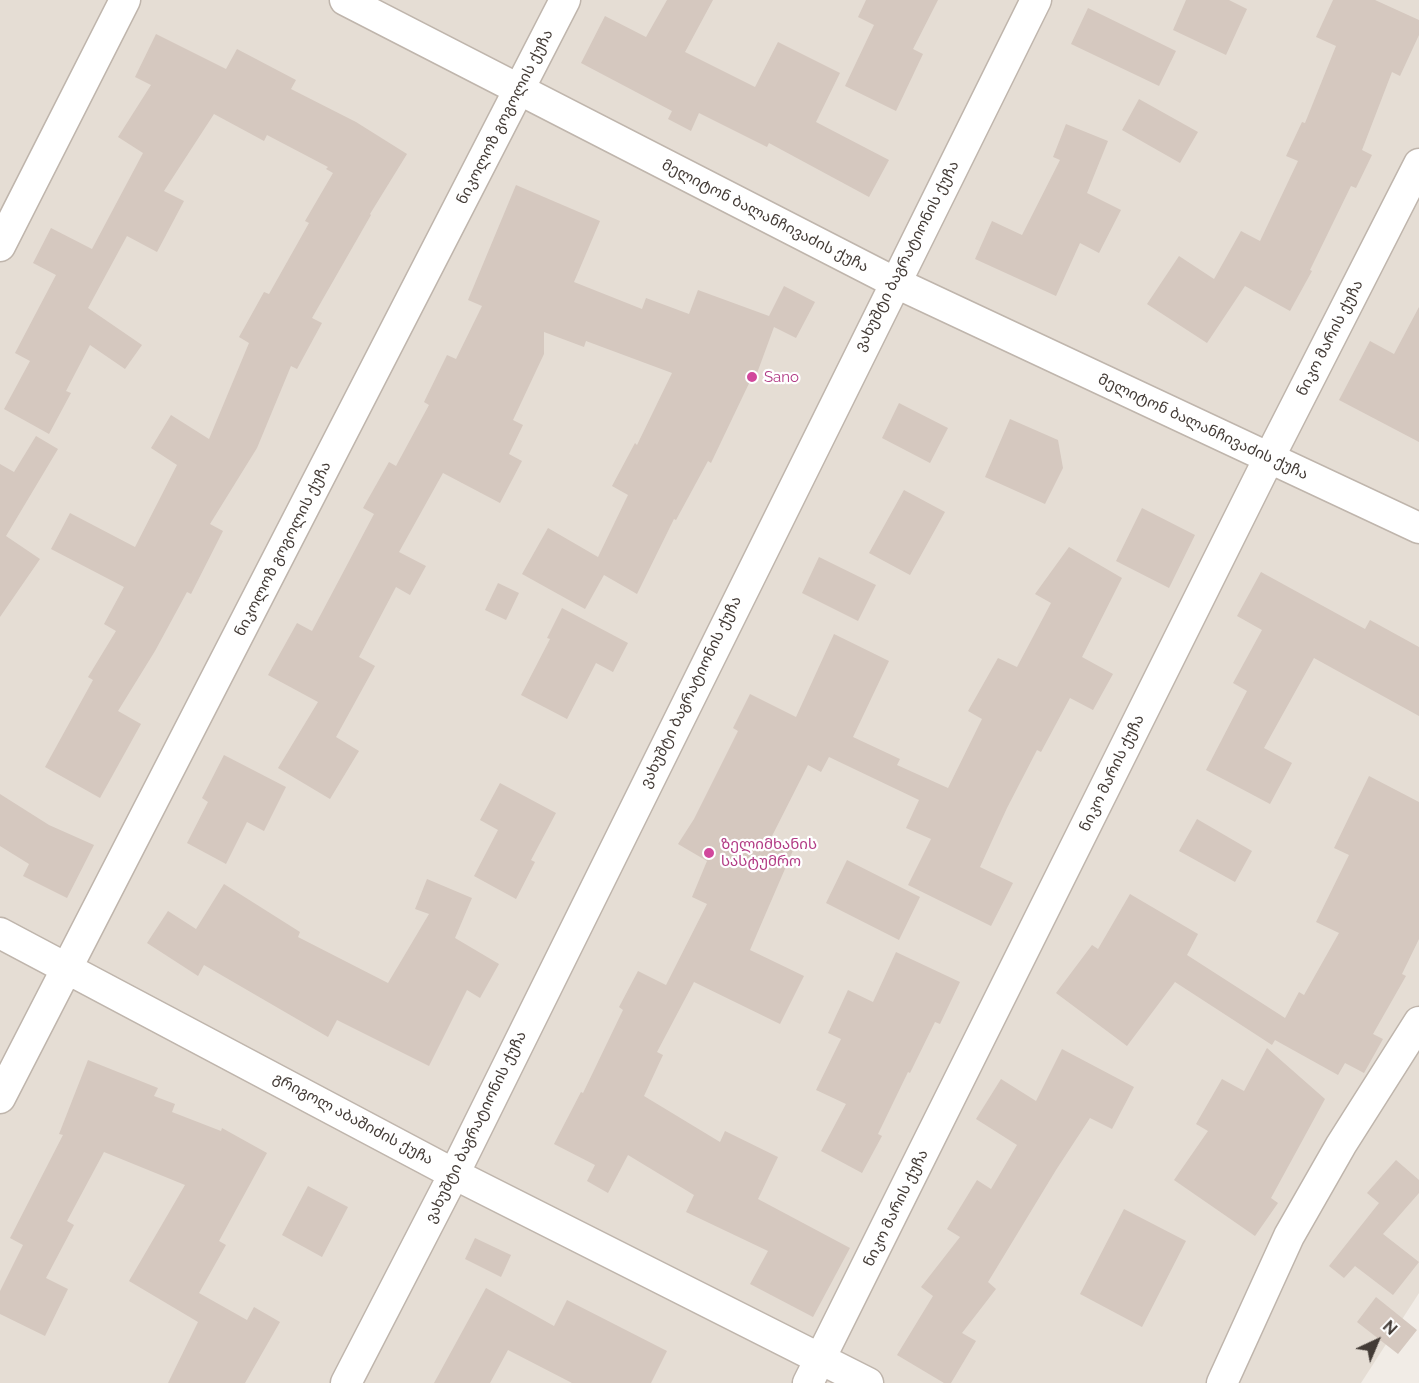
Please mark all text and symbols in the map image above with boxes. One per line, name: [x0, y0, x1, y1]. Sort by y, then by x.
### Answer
street label: ნიკოლოზ გოგოლის ქუჩა: [453, 27, 557, 207]
street label: მელიტონ ბალანჩივაძის ქუჩა: [659, 156, 871, 276]
street label: ვახუშტი ბაგრატიონის ქუჩა: [851, 158, 963, 354]
street label: ნიკო მარის ქუჩა: [1293, 277, 1367, 399]
place label: Sano: [764, 368, 799, 386]
marker: Sano: [745, 370, 759, 384]
street label: მელიტონ ბალანჩივაძის ქუჩა: [1095, 370, 1311, 484]
street label: ნიკოლოზ გოგოლის ქუჩა: [231, 459, 335, 639]
street label: ვახუშტი ბაგრატიონის ქუჩა: [637, 593, 745, 791]
street label: ნიკო მარის ქუჩა: [1076, 712, 1148, 834]
place label: ზელიმხანის სასტუმრო: [721, 835, 817, 870]
marker: ზელიმხანის სასტუმრო: [702, 846, 716, 860]
street label: ვახუშტი ბაგრატიონის ქუჩა: [422, 1028, 530, 1226]
street label: გრიგოლ აბაშიძის ქუჩა: [270, 1069, 436, 1169]
street label: ნიკო მარის ქუჩა: [860, 1147, 932, 1269]
north arrow: [1347, 1311, 1407, 1371]
text: N: [1379, 1317, 1401, 1339]

